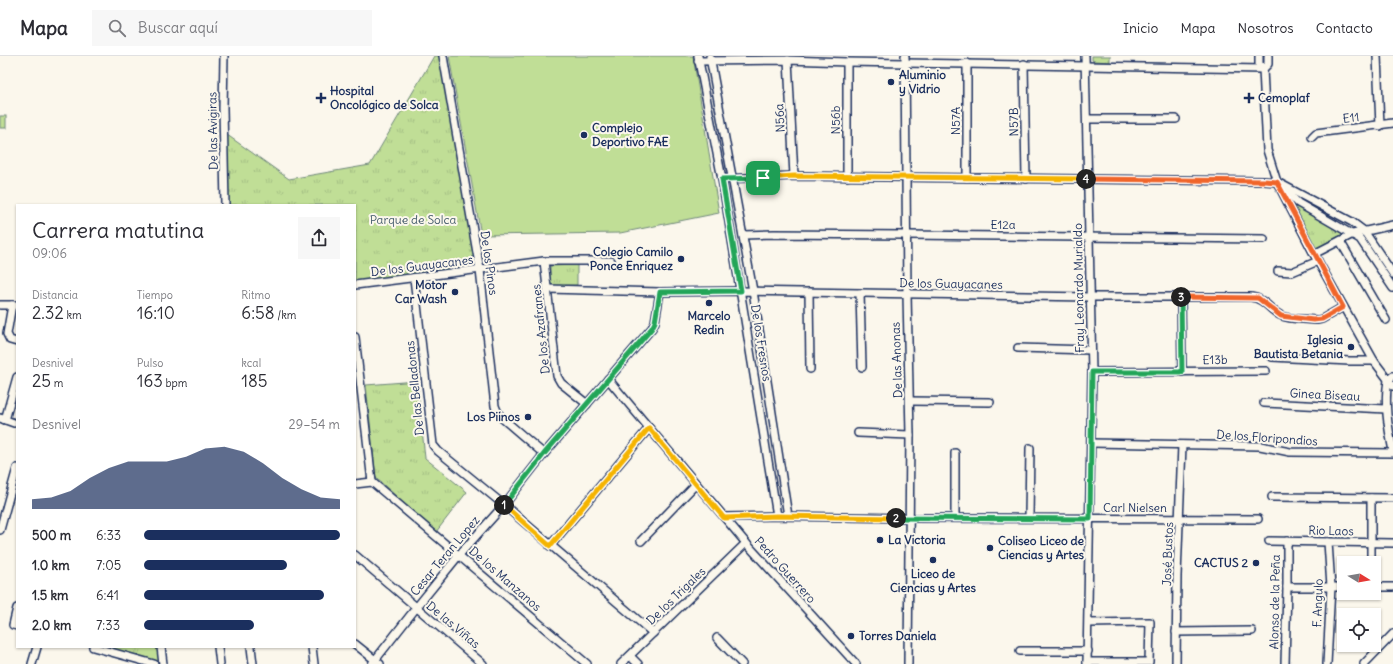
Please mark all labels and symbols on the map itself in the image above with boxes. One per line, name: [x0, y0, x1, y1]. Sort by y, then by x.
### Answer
place label: Aluminio y Vidrio: [899, 67, 946, 97]
marker: Aluminio y Vidrio: [886, 77, 896, 87]
place label: Hospital Oncológico de Solca: [330, 83, 439, 113]
place label: Cemoplaf: [1258, 90, 1311, 106]
street label: De las Avigiras: [204, 92, 221, 170]
marker: Hospital Oncológico de Solca: [315, 92, 327, 104]
marker: Cemoplaf: [1243, 92, 1255, 104]
street label: N56a: [771, 103, 788, 133]
street label: N56b: [828, 105, 843, 134]
street label: N57A: [948, 106, 963, 135]
street label: N57B: [1006, 107, 1021, 137]
street label: E11: [1342, 109, 1360, 126]
place label: Complejo Deportivo FAE: [592, 120, 669, 150]
marker: Complejo Deportivo FAE: [579, 130, 589, 140]
pin: [746, 161, 780, 195]
pin: 4: [1076, 169, 1096, 189]
park label: Parque de Solca: [370, 212, 457, 227]
street label: E12a: [990, 217, 1016, 232]
street label: Fray Leonardo Murialdo: [1070, 223, 1087, 353]
street label: De los Pinos: [478, 230, 501, 296]
place label: Colegio Camilo Ponce Enriquez: [590, 244, 673, 274]
street label: De los Guayacanes: [370, 252, 474, 279]
marker: Colegio Camilo Ponce Enriquez: [676, 254, 686, 264]
street label: De los Guayacanes: [899, 275, 1003, 292]
place label: Motor Car Wash: [395, 277, 447, 306]
street label: De los Azafranes: [528, 283, 553, 375]
marker: Motor Car Wash: [450, 287, 460, 297]
pin: 3: [1171, 287, 1191, 307]
marker: Marcelo Redin: [704, 298, 714, 308]
street label: De los Fresnos: [748, 303, 775, 382]
place label: Marcelo Redin: [687, 308, 731, 337]
street label: De las Anonas: [888, 322, 905, 398]
place label: Iglesia Bautista Betania: [1254, 332, 1343, 361]
street label: De las Belladonas: [402, 340, 427, 436]
marker: Iglesia Bautista Betania: [1346, 342, 1356, 352]
street label: E13b: [1202, 352, 1228, 367]
street label: Ginea Biseau: [1289, 385, 1361, 404]
place label: Los Piinos: [467, 409, 521, 424]
marker: Los Piinos: [523, 412, 533, 422]
street label: De los Floripondios: [1216, 426, 1318, 449]
pin: 1: [494, 495, 514, 515]
street label: Carl Nielsen: [1103, 500, 1167, 515]
pin: 2: [886, 508, 906, 528]
street label: Cesar Teran Lopez: [407, 513, 483, 599]
street label: José Bustos: [1159, 522, 1176, 586]
street label: Rio Laos: [1308, 523, 1354, 538]
place label: La Victoria: [888, 532, 946, 547]
street label: Pedro Guerrero: [752, 533, 819, 606]
place label: Coliseo Liceo de Ciencias y Artes: [998, 533, 1085, 563]
marker: La Victoria: [875, 535, 885, 545]
street label: De los Manzanos: [466, 543, 544, 614]
marker: Coliseo Liceo de Ciencias y Artes: [985, 543, 995, 553]
street label: Alonso de la Peña: [1266, 554, 1283, 650]
marker: Liceo de Ciencias y Artes: [928, 555, 938, 565]
place label: CACTUS 2: [1194, 555, 1248, 570]
north arrow: [1337, 556, 1381, 600]
marker: CACTUS 2: [1251, 558, 1261, 568]
street label: De los Trigales: [643, 564, 708, 628]
place label: Liceo de Ciencias y Artes: [890, 566, 977, 596]
street label: F. Angulo: [1309, 578, 1326, 628]
street label: De las Viñas: [424, 598, 483, 651]
place label: Torres Daniela: [859, 628, 937, 643]
marker: Torres Daniela: [846, 631, 856, 641]

